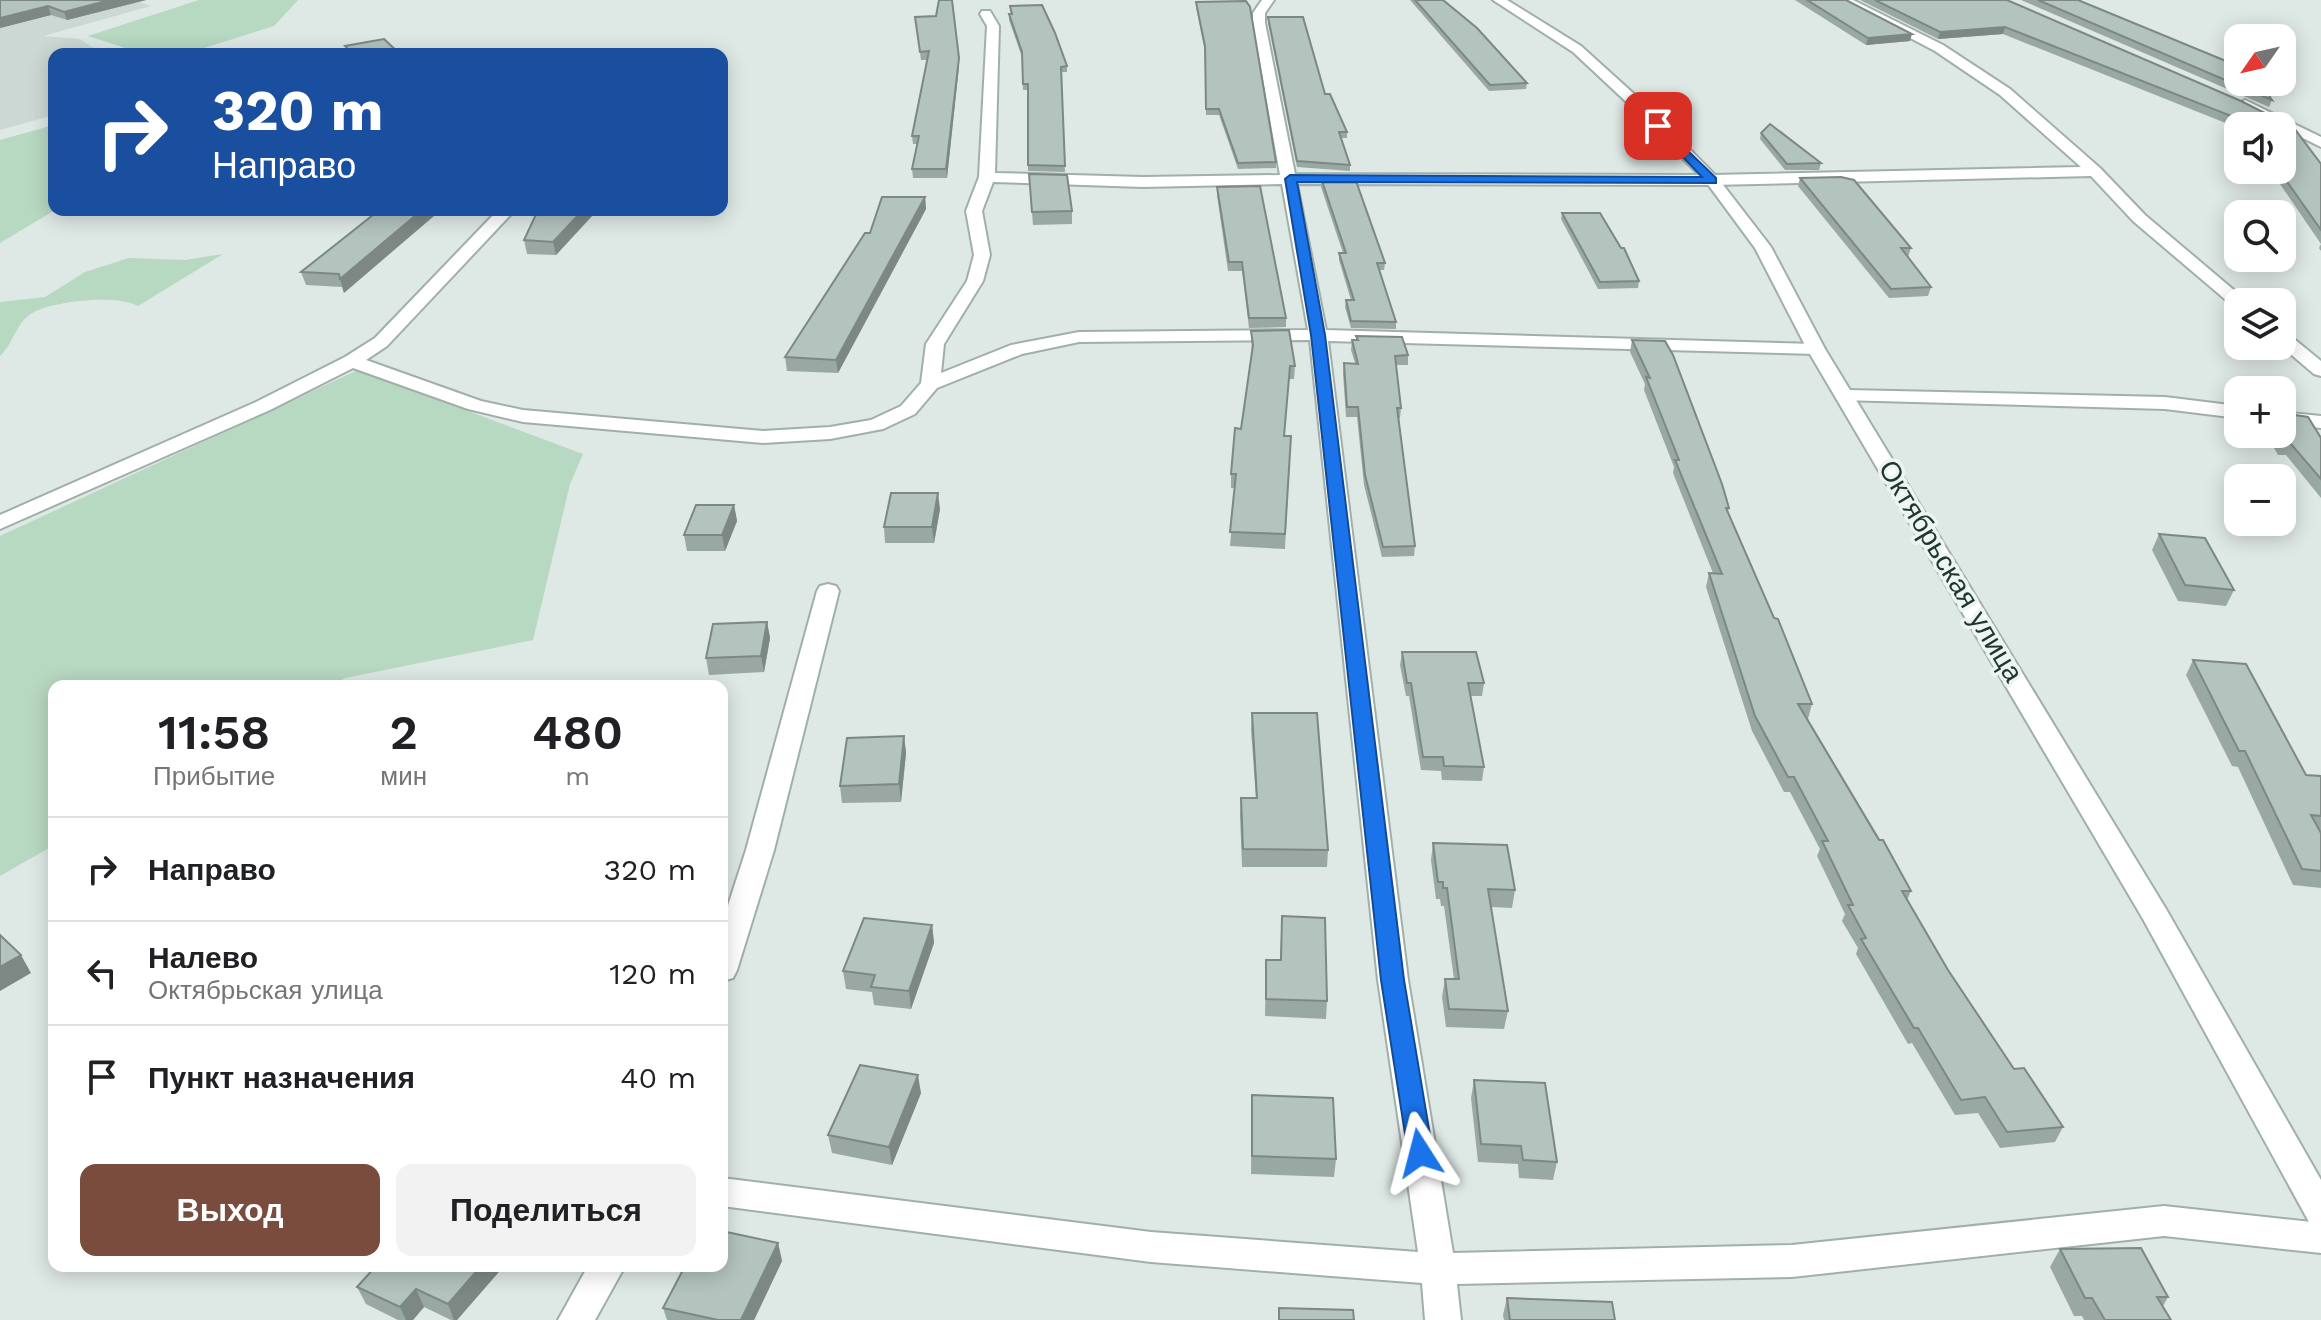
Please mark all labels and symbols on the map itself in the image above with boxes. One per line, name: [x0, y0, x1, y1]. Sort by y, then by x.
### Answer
north arrow: [2224, 24, 2296, 96]
pin: [1624, 92, 1692, 160]
street label: Октябрьская улица: [1872, 454, 2030, 688]
position arrow: [1378, 1111, 1462, 1195]

